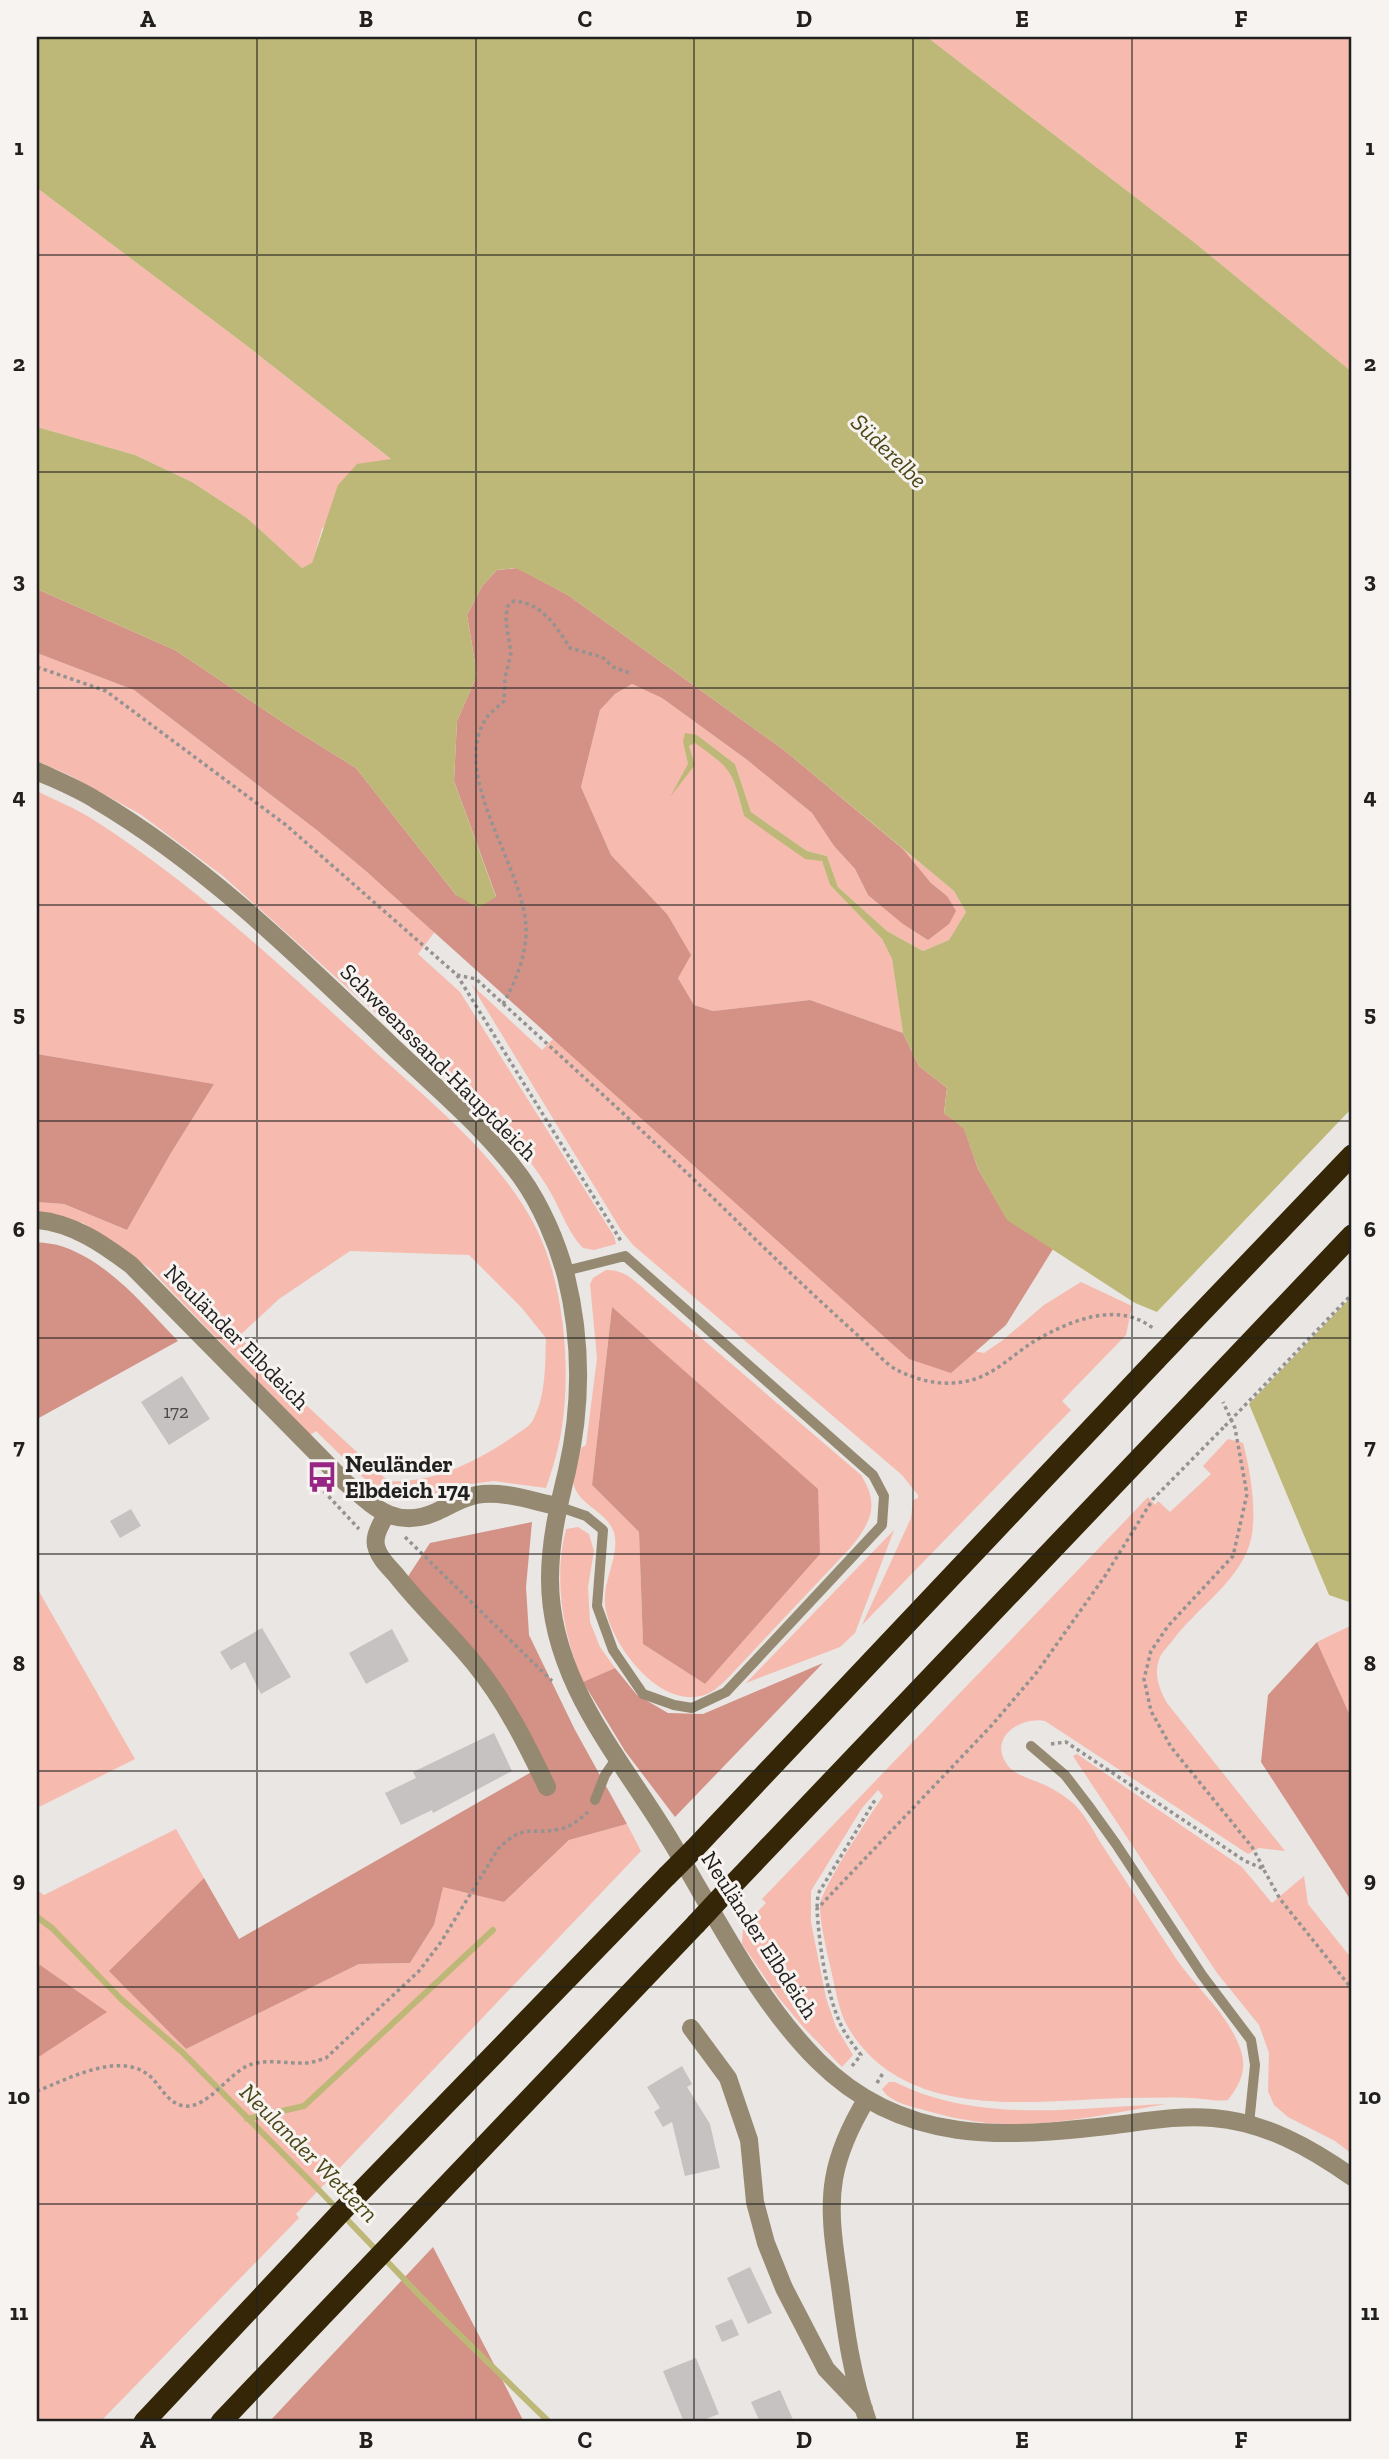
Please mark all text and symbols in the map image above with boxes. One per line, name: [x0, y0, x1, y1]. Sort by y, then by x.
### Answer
text: A: [140, 5, 156, 33]
text: B: [359, 5, 373, 33]
text: C: [578, 5, 592, 33]
text: D: [796, 5, 812, 33]
text: E: [1015, 5, 1029, 33]
text: F: [1234, 5, 1248, 33]
text: 1: [14, 133, 24, 161]
text: 1: [1365, 133, 1375, 161]
text: 2: [13, 349, 25, 377]
text: 2: [1364, 349, 1376, 377]
water label: Süderelbe: [845, 407, 934, 494]
text: 3: [13, 566, 25, 594]
text: 3: [1364, 566, 1376, 594]
text: 4: [12, 782, 26, 810]
text: 4: [1363, 782, 1377, 810]
street label: Schweenssand-Hauptdeich: [335, 958, 544, 1167]
text: 5: [13, 999, 25, 1027]
text: 5: [1364, 999, 1376, 1027]
text: 6: [13, 1215, 25, 1243]
text: 6: [1364, 1215, 1376, 1243]
street label: Neuländer Elbdeich: [159, 1259, 316, 1416]
house number: 172: [163, 1400, 189, 1423]
text: 7: [13, 1432, 25, 1460]
text: 7: [1364, 1432, 1376, 1460]
place label: Neuländer Elbdeich 174: [345, 1450, 470, 1504]
bus stop icon: Neuländer Elbdeich 174: [305, 1460, 339, 1494]
text: 8: [13, 1649, 25, 1677]
text: 8: [1364, 1649, 1376, 1677]
street label: Neuländer Elbdeich: [695, 1846, 825, 2024]
text: 9: [13, 1865, 25, 1893]
text: 9: [1364, 1865, 1376, 1893]
water label: Neulander Wettern: [234, 2077, 385, 2228]
text: 10: [8, 2082, 30, 2110]
text: 10: [1359, 2082, 1381, 2110]
text: 11: [10, 2298, 28, 2326]
text: 11: [1361, 2298, 1379, 2326]
text: A: [140, 2426, 156, 2454]
text: B: [359, 2426, 373, 2454]
text: C: [578, 2426, 592, 2454]
text: D: [796, 2426, 812, 2454]
text: E: [1015, 2426, 1029, 2454]
text: F: [1234, 2426, 1248, 2454]

